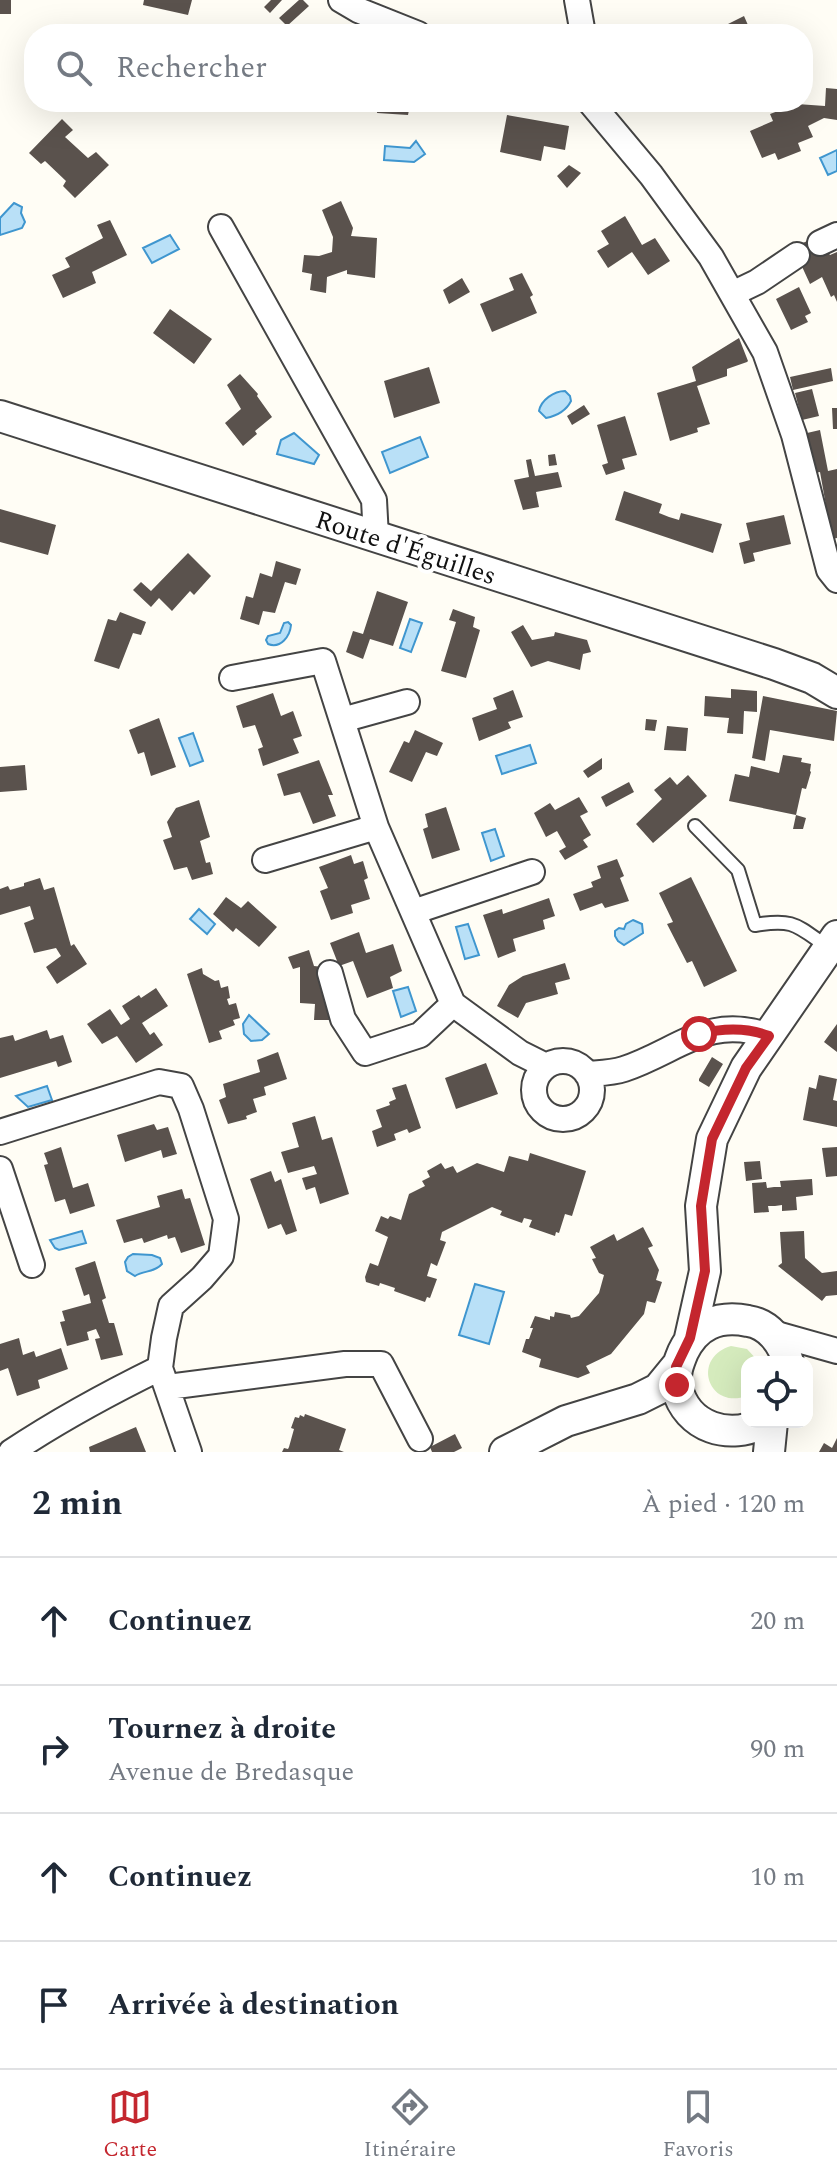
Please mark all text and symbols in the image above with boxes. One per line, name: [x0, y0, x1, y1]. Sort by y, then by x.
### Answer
search box: [24, 24, 813, 112]
text: Rechercher: [116, 45, 267, 91]
icon: search: [52, 46, 96, 90]
street label: Route d'Éguilles: [310, 500, 501, 596]
route start: [681, 1016, 717, 1052]
map controls: [741, 1356, 813, 1428]
button: locate: [741, 1356, 813, 1428]
route end: [659, 1367, 695, 1403]
text: 2 min: [32, 1478, 122, 1530]
text: À pied · 120 m: [642, 1484, 805, 1524]
text: Continuez: [108, 1598, 252, 1644]
icon: ahead: [32, 1599, 76, 1643]
text: 20 m: [750, 1601, 805, 1641]
text: Tournez à droite: [108, 1706, 336, 1752]
icon: right: [32, 1727, 76, 1771]
text: 90 m: [750, 1729, 805, 1769]
text: Avenue de Bredasque: [108, 1752, 354, 1792]
text: Continuez: [108, 1854, 252, 1900]
icon: ahead: [32, 1855, 76, 1899]
text: 10 m: [750, 1857, 805, 1897]
text: Arrivée à destination: [108, 1982, 399, 2028]
icon: arrive: [32, 1983, 76, 2027]
tab: Carte: [103, 2085, 157, 2166]
tab: Itinéraire: [363, 2085, 456, 2166]
tab: Favoris: [662, 2085, 734, 2166]

